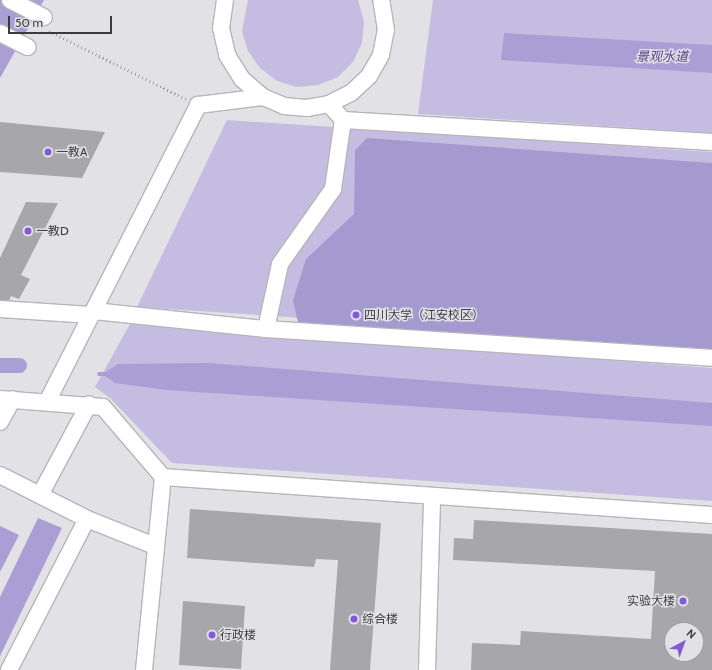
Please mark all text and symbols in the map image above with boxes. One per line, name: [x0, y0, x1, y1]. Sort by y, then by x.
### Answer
scale bar: [10, 8, 114, 34]
text: 50 m: [15, 15, 43, 30]
water label: 景观水道: [636, 48, 688, 64]
place label: 一教A: [56, 145, 87, 159]
marker: 一教A: [43, 147, 53, 157]
place label: 一教D: [36, 224, 69, 238]
marker: 一教D: [23, 226, 33, 236]
place label: 四川大学（江安校区）: [364, 308, 484, 322]
marker: 四川大学（江安校区）: [351, 310, 361, 320]
place label: 实验大楼: [627, 594, 675, 608]
marker: 实验大楼: [678, 596, 688, 606]
place label: 综合楼: [362, 612, 398, 626]
marker: 综合楼: [349, 614, 359, 624]
north arrow: [664, 622, 704, 662]
text: N: [684, 626, 699, 642]
place label: 行政楼: [220, 628, 256, 642]
marker: 行政楼: [207, 630, 217, 640]

